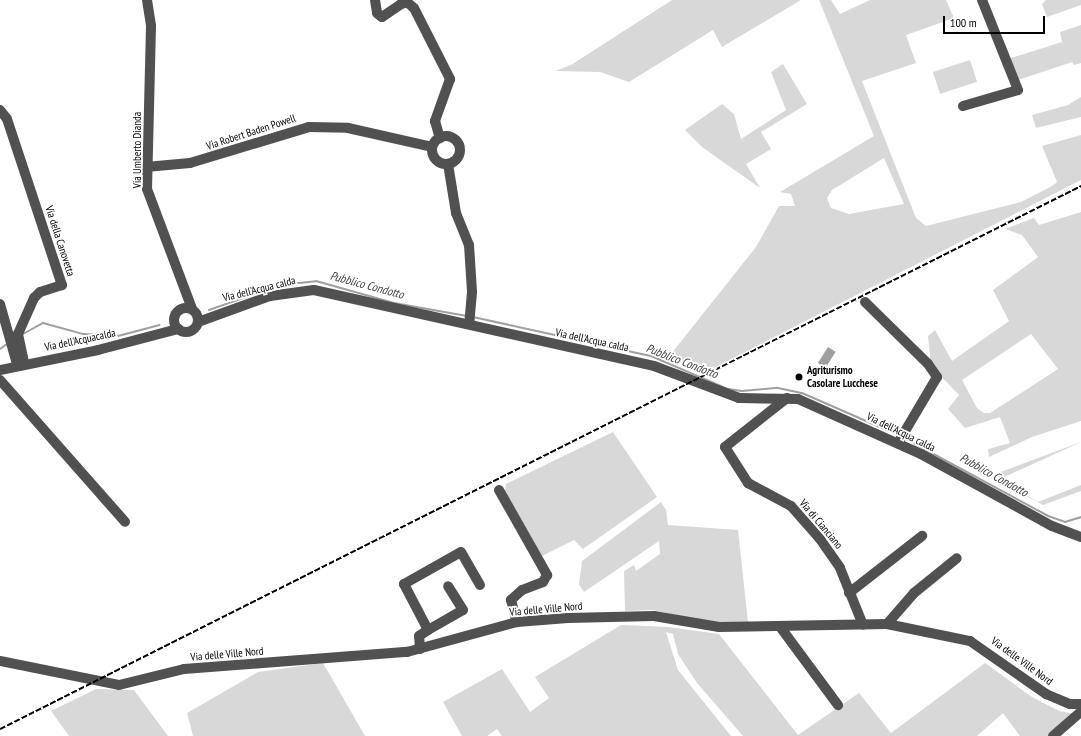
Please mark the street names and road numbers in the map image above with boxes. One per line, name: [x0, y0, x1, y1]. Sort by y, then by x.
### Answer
street label: Via Robert Baden Powell: [205, 111, 297, 153]
street label: Via Umberto Dianda: [130, 112, 144, 188]
street label: Via della Canovetta: [42, 204, 78, 278]
street label: Via dell'Acqua calda: [221, 274, 297, 304]
street label: Via dell'Acquacalda: [43, 326, 117, 354]
street label: Via dell'Acqua calda: [554, 326, 630, 354]
street label: Via dell'Acqua calda: [865, 410, 937, 454]
street label: Via di Cianciano: [796, 497, 846, 551]
street label: Via delle Ville Nord: [509, 599, 583, 619]
street label: Via delle Ville Nord: [988, 634, 1056, 688]
street label: Via delle Ville Nord: [190, 644, 264, 664]

